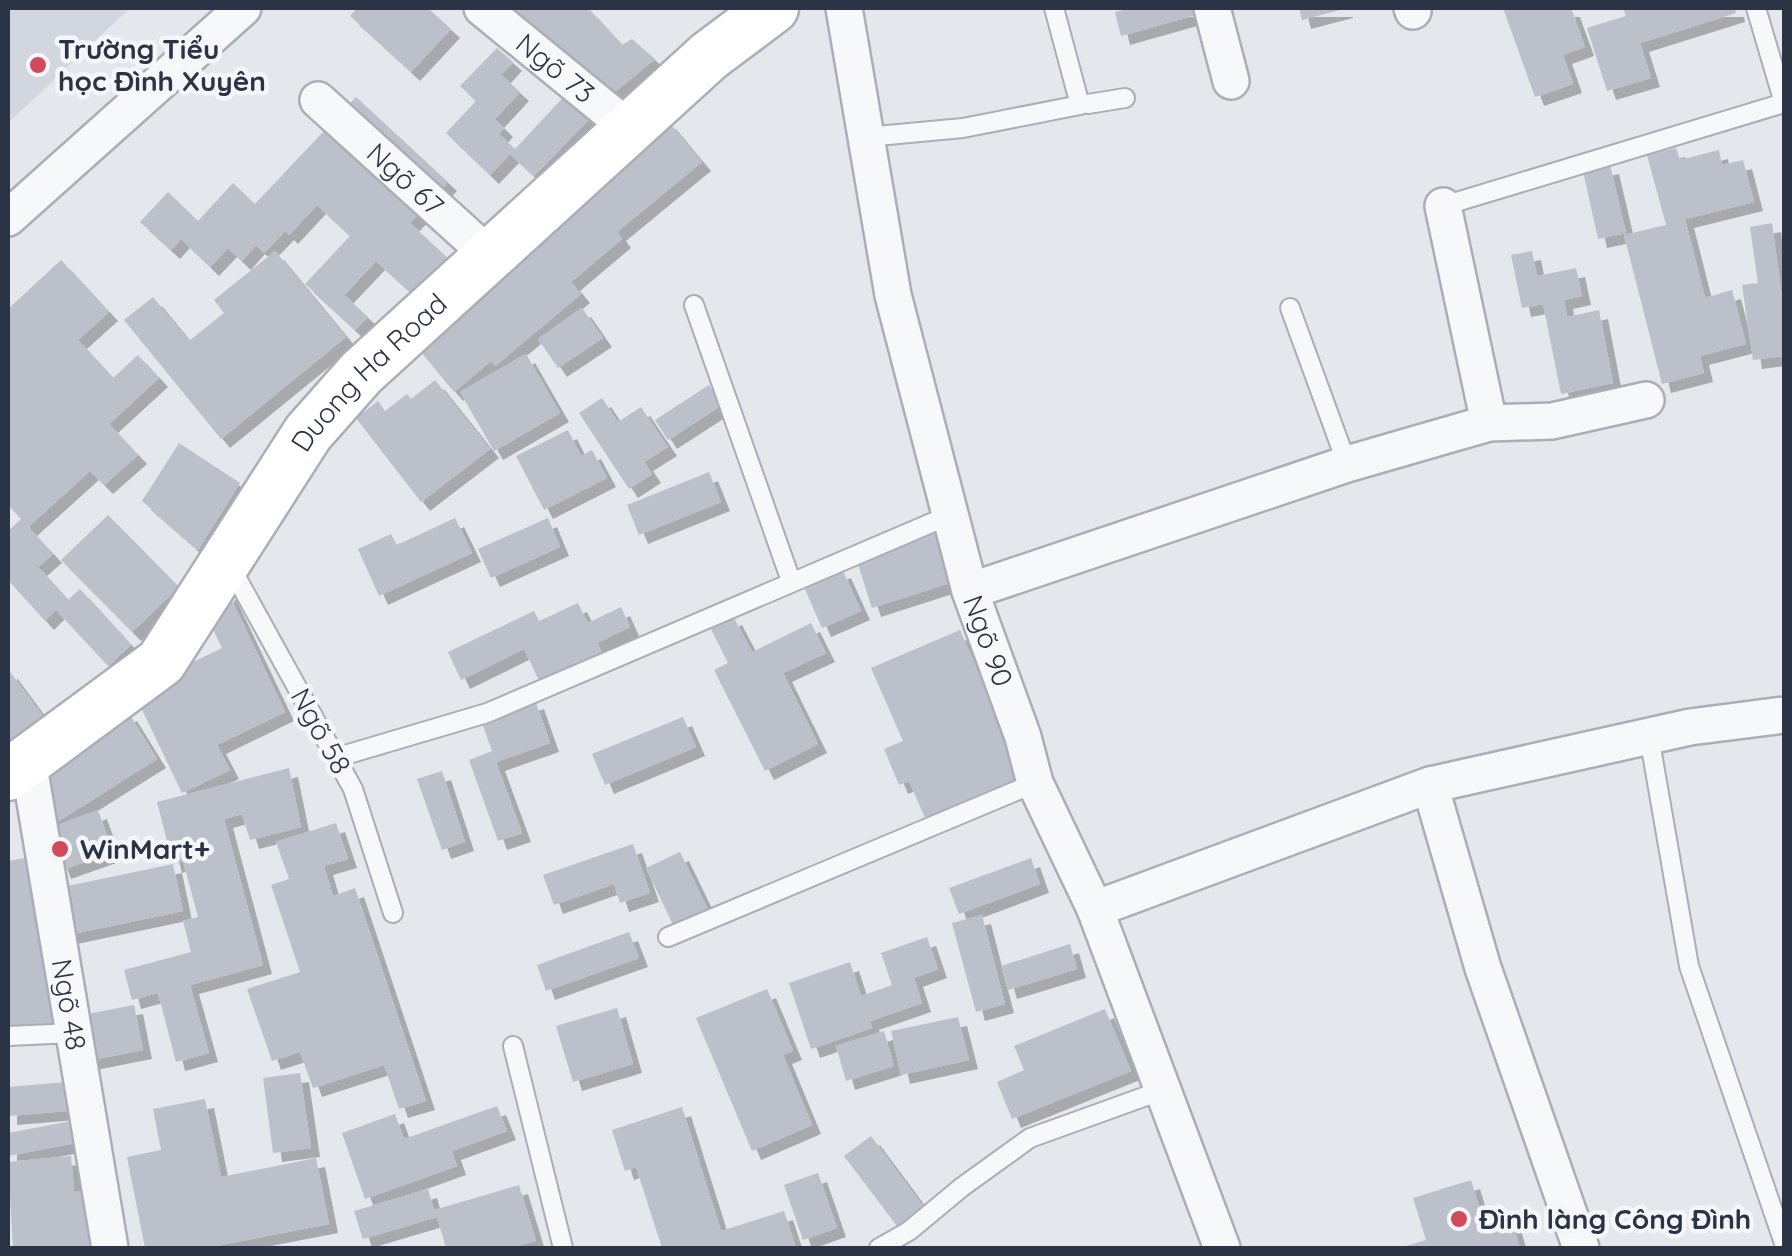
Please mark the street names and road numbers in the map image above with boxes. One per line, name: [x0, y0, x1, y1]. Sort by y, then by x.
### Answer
street label: Ngõ 73: [509, 25, 602, 110]
street label: Ngõ 67: [360, 135, 452, 223]
street label: Duong Ha Road: [283, 286, 454, 458]
street label: Ngõ 90: [956, 590, 1021, 691]
street label: Ngõ 58: [284, 682, 359, 780]
street label: Ngõ 48: [45, 956, 94, 1053]

